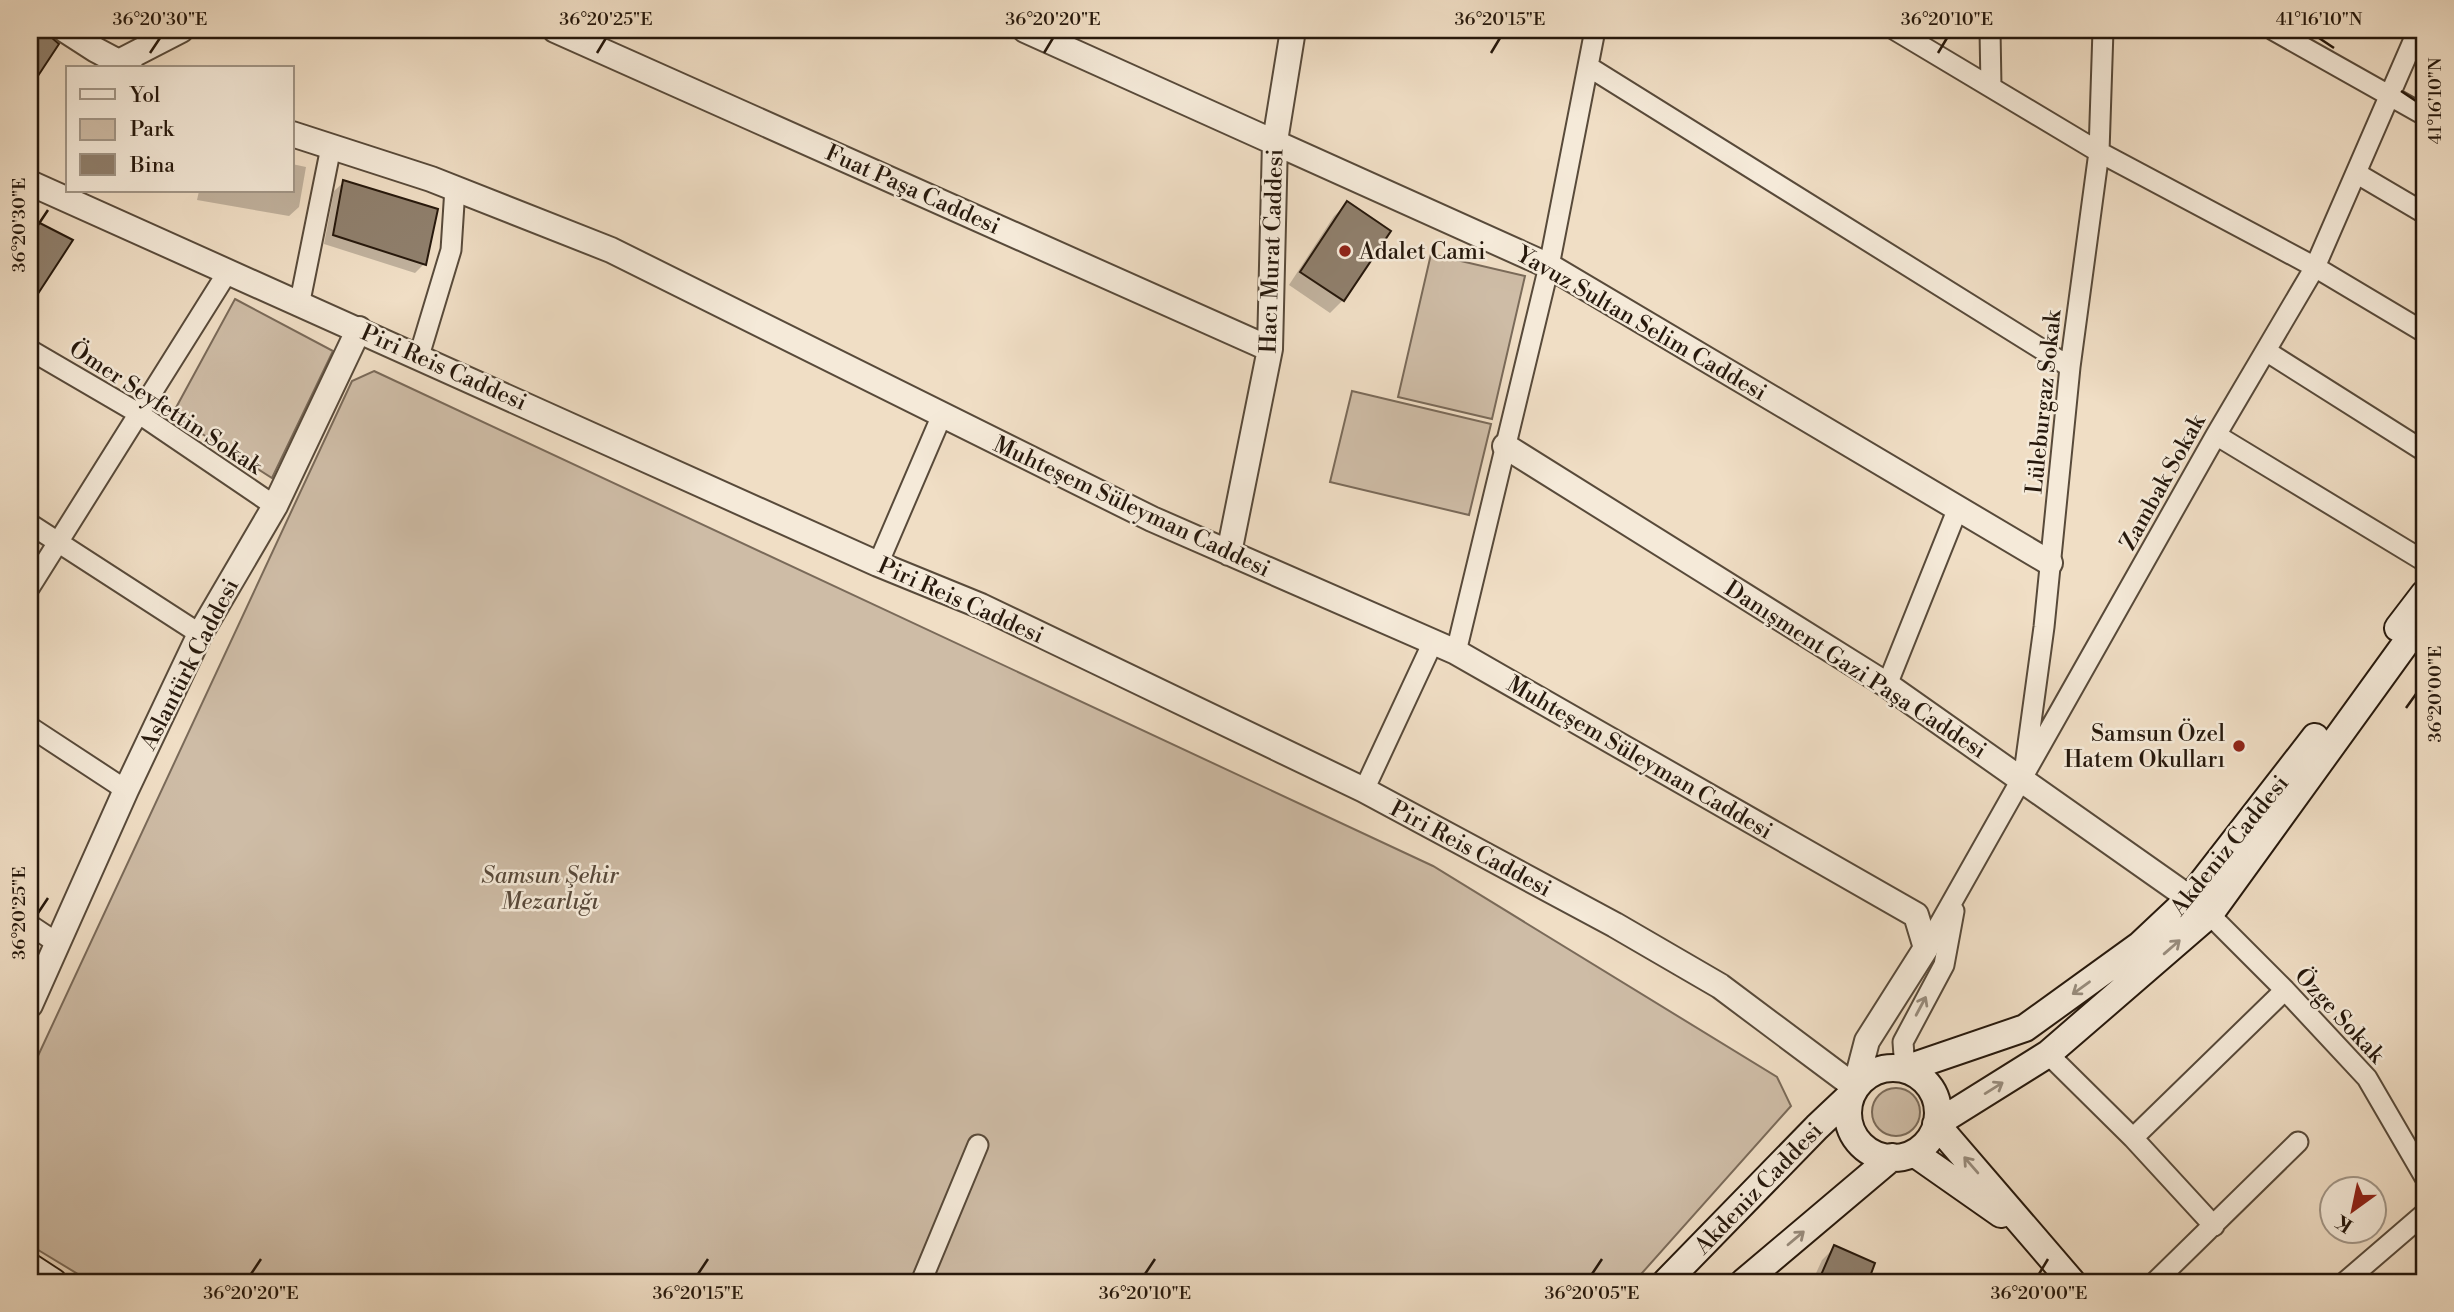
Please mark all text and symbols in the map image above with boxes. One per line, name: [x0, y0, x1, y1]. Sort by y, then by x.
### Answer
text: 36°20'30"E: [112, 8, 208, 31]
text: 36°20'25"E: [559, 8, 653, 31]
text: 36°20'20"E: [1005, 8, 1101, 31]
text: 36°20'15"E: [1455, 8, 1545, 31]
text: 36°20'10"E: [1901, 8, 1993, 31]
text: 41°16'10"N: [2276, 8, 2363, 31]
text: 41°16'10"N: [2424, 57, 2447, 144]
legend: [66, 66, 294, 192]
text: Yol: [129, 83, 160, 109]
text: Park: [130, 117, 175, 143]
street label: Fuat Paşa Caddesi: [821, 139, 1004, 241]
street label: Hacı Murat Caddesi: [1254, 148, 1290, 354]
text: Bina: [129, 153, 175, 179]
text: 36°20'30"E: [8, 177, 31, 273]
place label: Adalet Cami: [1358, 238, 1486, 266]
street label: Yavuz Sultan Selim Caddesi: [1510, 240, 1772, 407]
marker: Adalet Cami: [1337, 243, 1353, 259]
street label: Lüleburgaz Sokak: [2020, 308, 2068, 495]
street label: Piri Reis Caddesi: [356, 319, 531, 417]
street label: Ömer Seyfettin Sokak: [64, 333, 269, 481]
street label: Zambak Sokak: [2114, 409, 2212, 555]
street label: Muhteşem Süleyman Caddesi: [989, 430, 1274, 583]
street label: Piri Reis Caddesi: [873, 552, 1048, 650]
street label: Aslantürk Caddesi: [134, 574, 245, 756]
street label: Danışment Gazi Paşa Caddesi: [1719, 575, 1992, 765]
text: 36°20'00"E: [2424, 645, 2447, 743]
street label: Muhteşem Süleyman Caddesi: [1502, 670, 1777, 846]
place label: Samsun Özel Hatem Okulları: [2064, 718, 2225, 774]
marker: Samsun Özel Hatem Okulları: [2231, 738, 2247, 754]
street label: Akdeniz Caddesi: [2164, 770, 2295, 922]
street label: Piri Reis Caddesi: [1385, 795, 1556, 903]
park label: Samsun Şehir Mezarlığı: [481, 862, 620, 916]
text: 36°20'25"E: [8, 866, 31, 960]
one-way arrow: [2163, 939, 2181, 955]
street label: Özge Sokak: [2288, 961, 2392, 1070]
one-way arrow: [2072, 981, 2091, 995]
one-way arrow: [1915, 996, 1929, 1017]
one-way arrow: [1984, 1080, 2003, 1095]
street label: Akdeniz Caddesi: [1688, 1117, 1829, 1261]
one-way arrow: [1963, 1156, 1979, 1174]
north arrow: [2318, 1176, 2388, 1246]
text: K: [2331, 1209, 2357, 1238]
one-way arrow: [1787, 1230, 1805, 1246]
text: 36°20'20"E: [203, 1282, 299, 1305]
text: 36°20'15"E: [653, 1282, 743, 1305]
text: 36°20'10"E: [1099, 1282, 1191, 1305]
text: 36°20'05"E: [1544, 1282, 1640, 1305]
text: 36°20'00"E: [1990, 1282, 2088, 1305]

